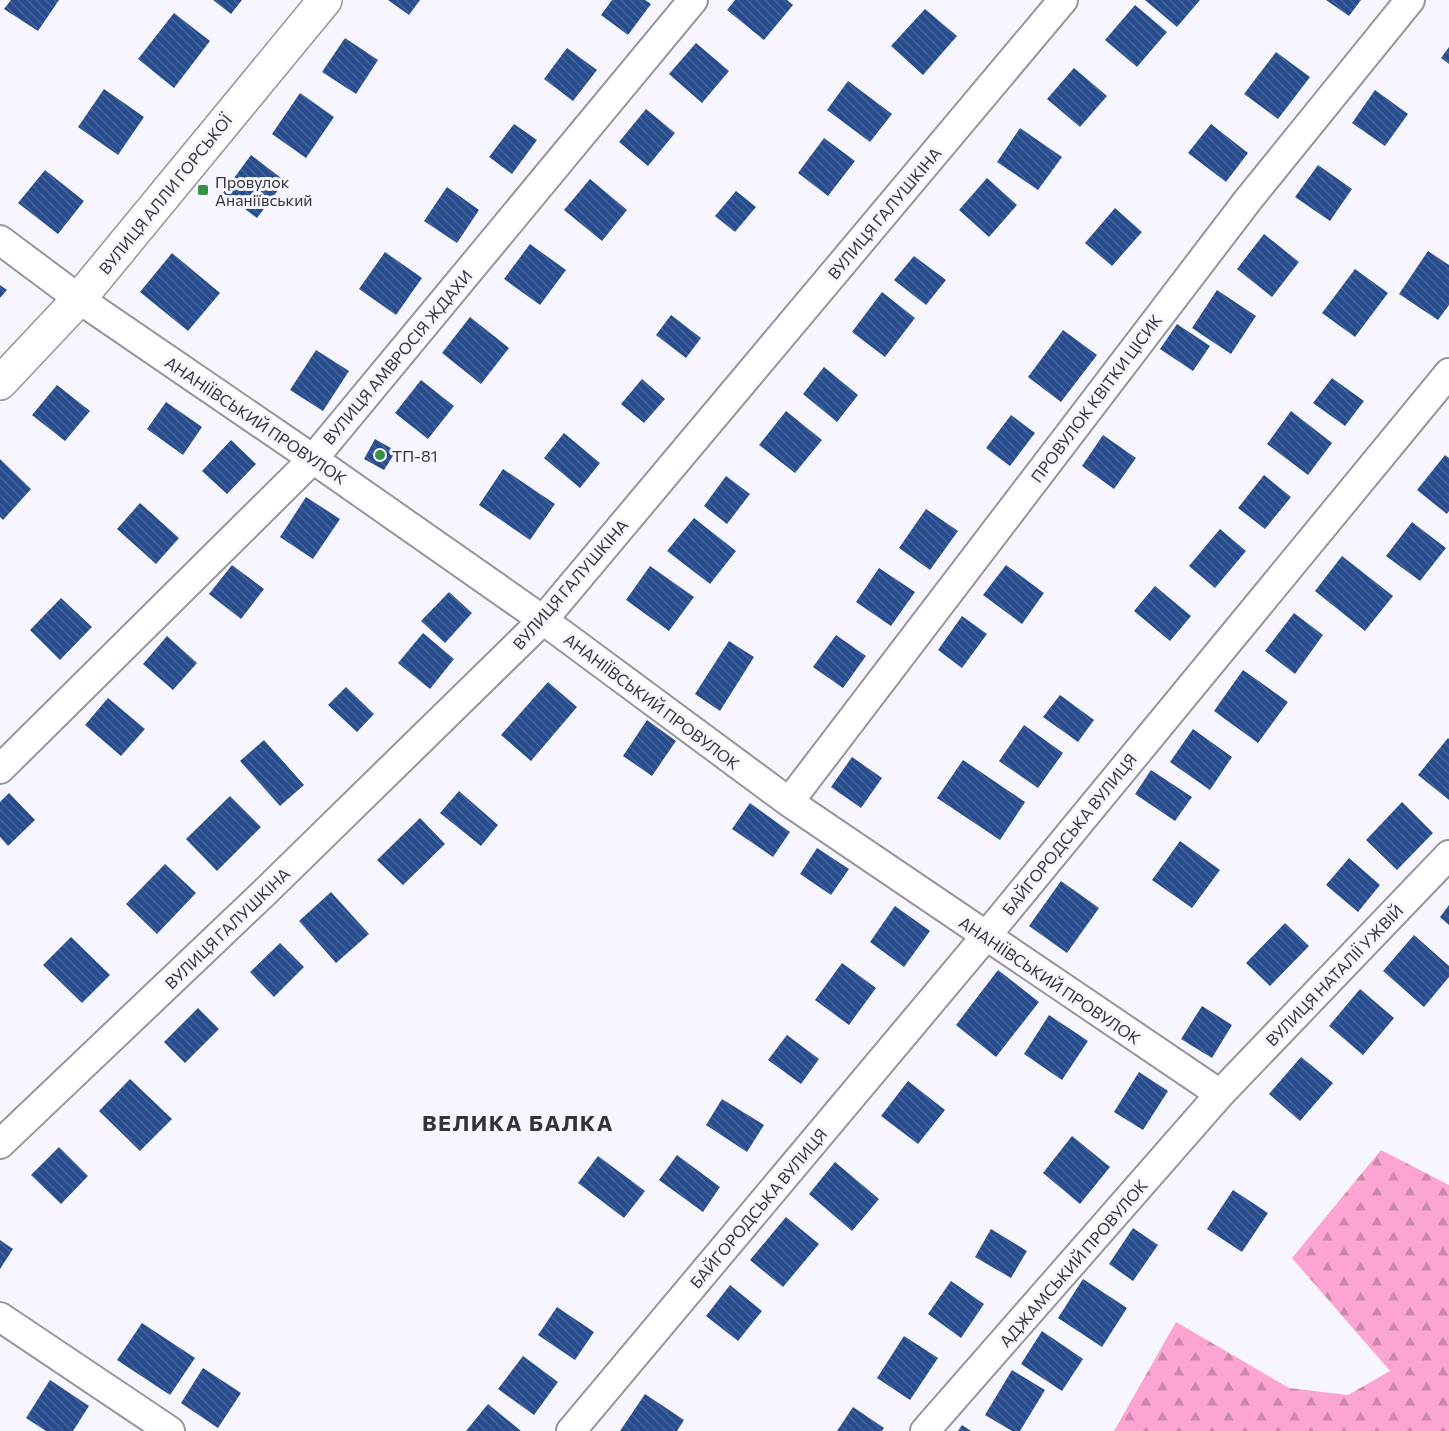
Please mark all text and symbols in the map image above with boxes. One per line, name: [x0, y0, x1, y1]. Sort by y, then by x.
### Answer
street label: ВУЛИЦЯ АЛЛИ ГОРСЬКОЇ: [95, 110, 236, 278]
street label: ВУЛИЦЯ ГАЛУШКІНА: [823, 143, 945, 283]
place label: Провулок Ананіївський: [215, 172, 313, 209]
marker: Провулок Ананіївський: [196, 183, 210, 197]
street label: ВУЛИЦЯ АМВРОСІЯ ЖДАХИ: [319, 266, 475, 448]
street label: ПРОВУЛОК КВІТКИ ЦІСИК: [1027, 310, 1166, 486]
street label: АНАНІЇВСЬКИЙ ПРОВУЛОК: [162, 352, 350, 488]
place label: ТП-81: [392, 446, 438, 465]
marker: ТП-81: [373, 448, 387, 462]
street label: ВУЛИЦЯ ГАЛУШКІНА: [508, 515, 632, 653]
street label: АНАНІЇВСЬКИЙ ПРОВУЛОК: [561, 629, 744, 773]
street label: БАЙГОРОДСЬКА ВУЛИЦЯ: [998, 749, 1140, 919]
street label: ВУЛИЦЯ ГАЛУШКІНА: [161, 864, 293, 992]
street label: ВУЛИЦЯ НАТАЛІЇ УЖВІЙ: [1261, 900, 1407, 1050]
street label: АНАНІЇВСЬКИЙ ПРОВУЛОК: [956, 912, 1144, 1048]
district label: ВЕЛИКА БАЛКА: [422, 1109, 614, 1136]
street label: БАЙГОРОДСЬКА ВУЛИЦЯ: [686, 1124, 830, 1292]
street label: АДЖАМСЬКИЙ ПРОВУЛОК: [995, 1175, 1151, 1351]

